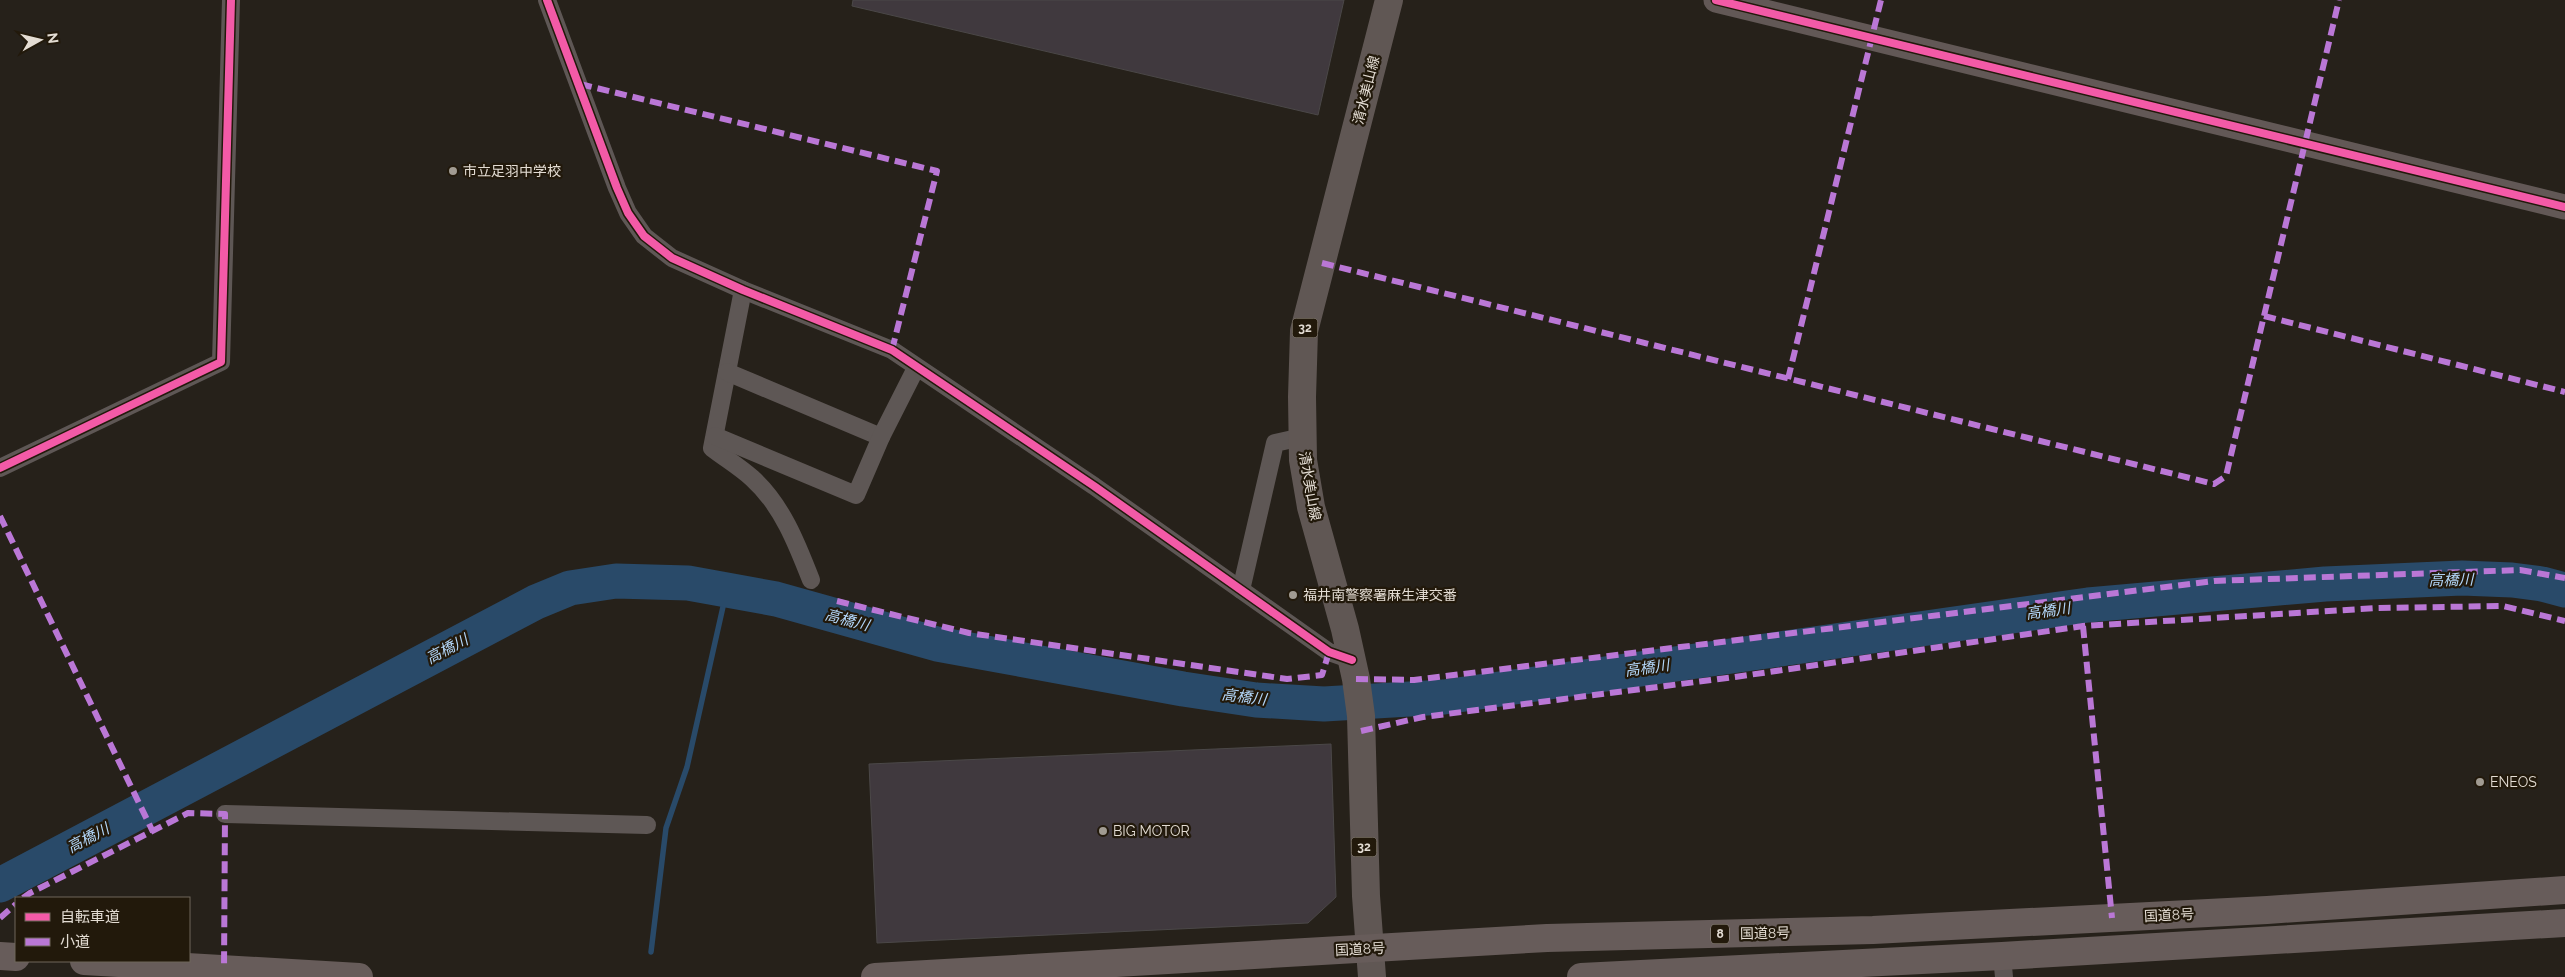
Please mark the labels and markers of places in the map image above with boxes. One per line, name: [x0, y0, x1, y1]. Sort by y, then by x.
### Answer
place label: 市立足羽中学校: [463, 163, 561, 179]
marker: 市立足羽中学校: [447, 165, 459, 177]
place label: 福井南警察署麻生津交番: [1303, 587, 1457, 603]
marker: 福井南警察署麻生津交番: [1287, 589, 1299, 601]
place label: ENEOS: [2490, 774, 2537, 790]
marker: ENEOS: [2474, 776, 2486, 788]
place label: BIG MOTOR: [1113, 823, 1190, 839]
marker: BIG MOTOR: [1097, 825, 1109, 837]

